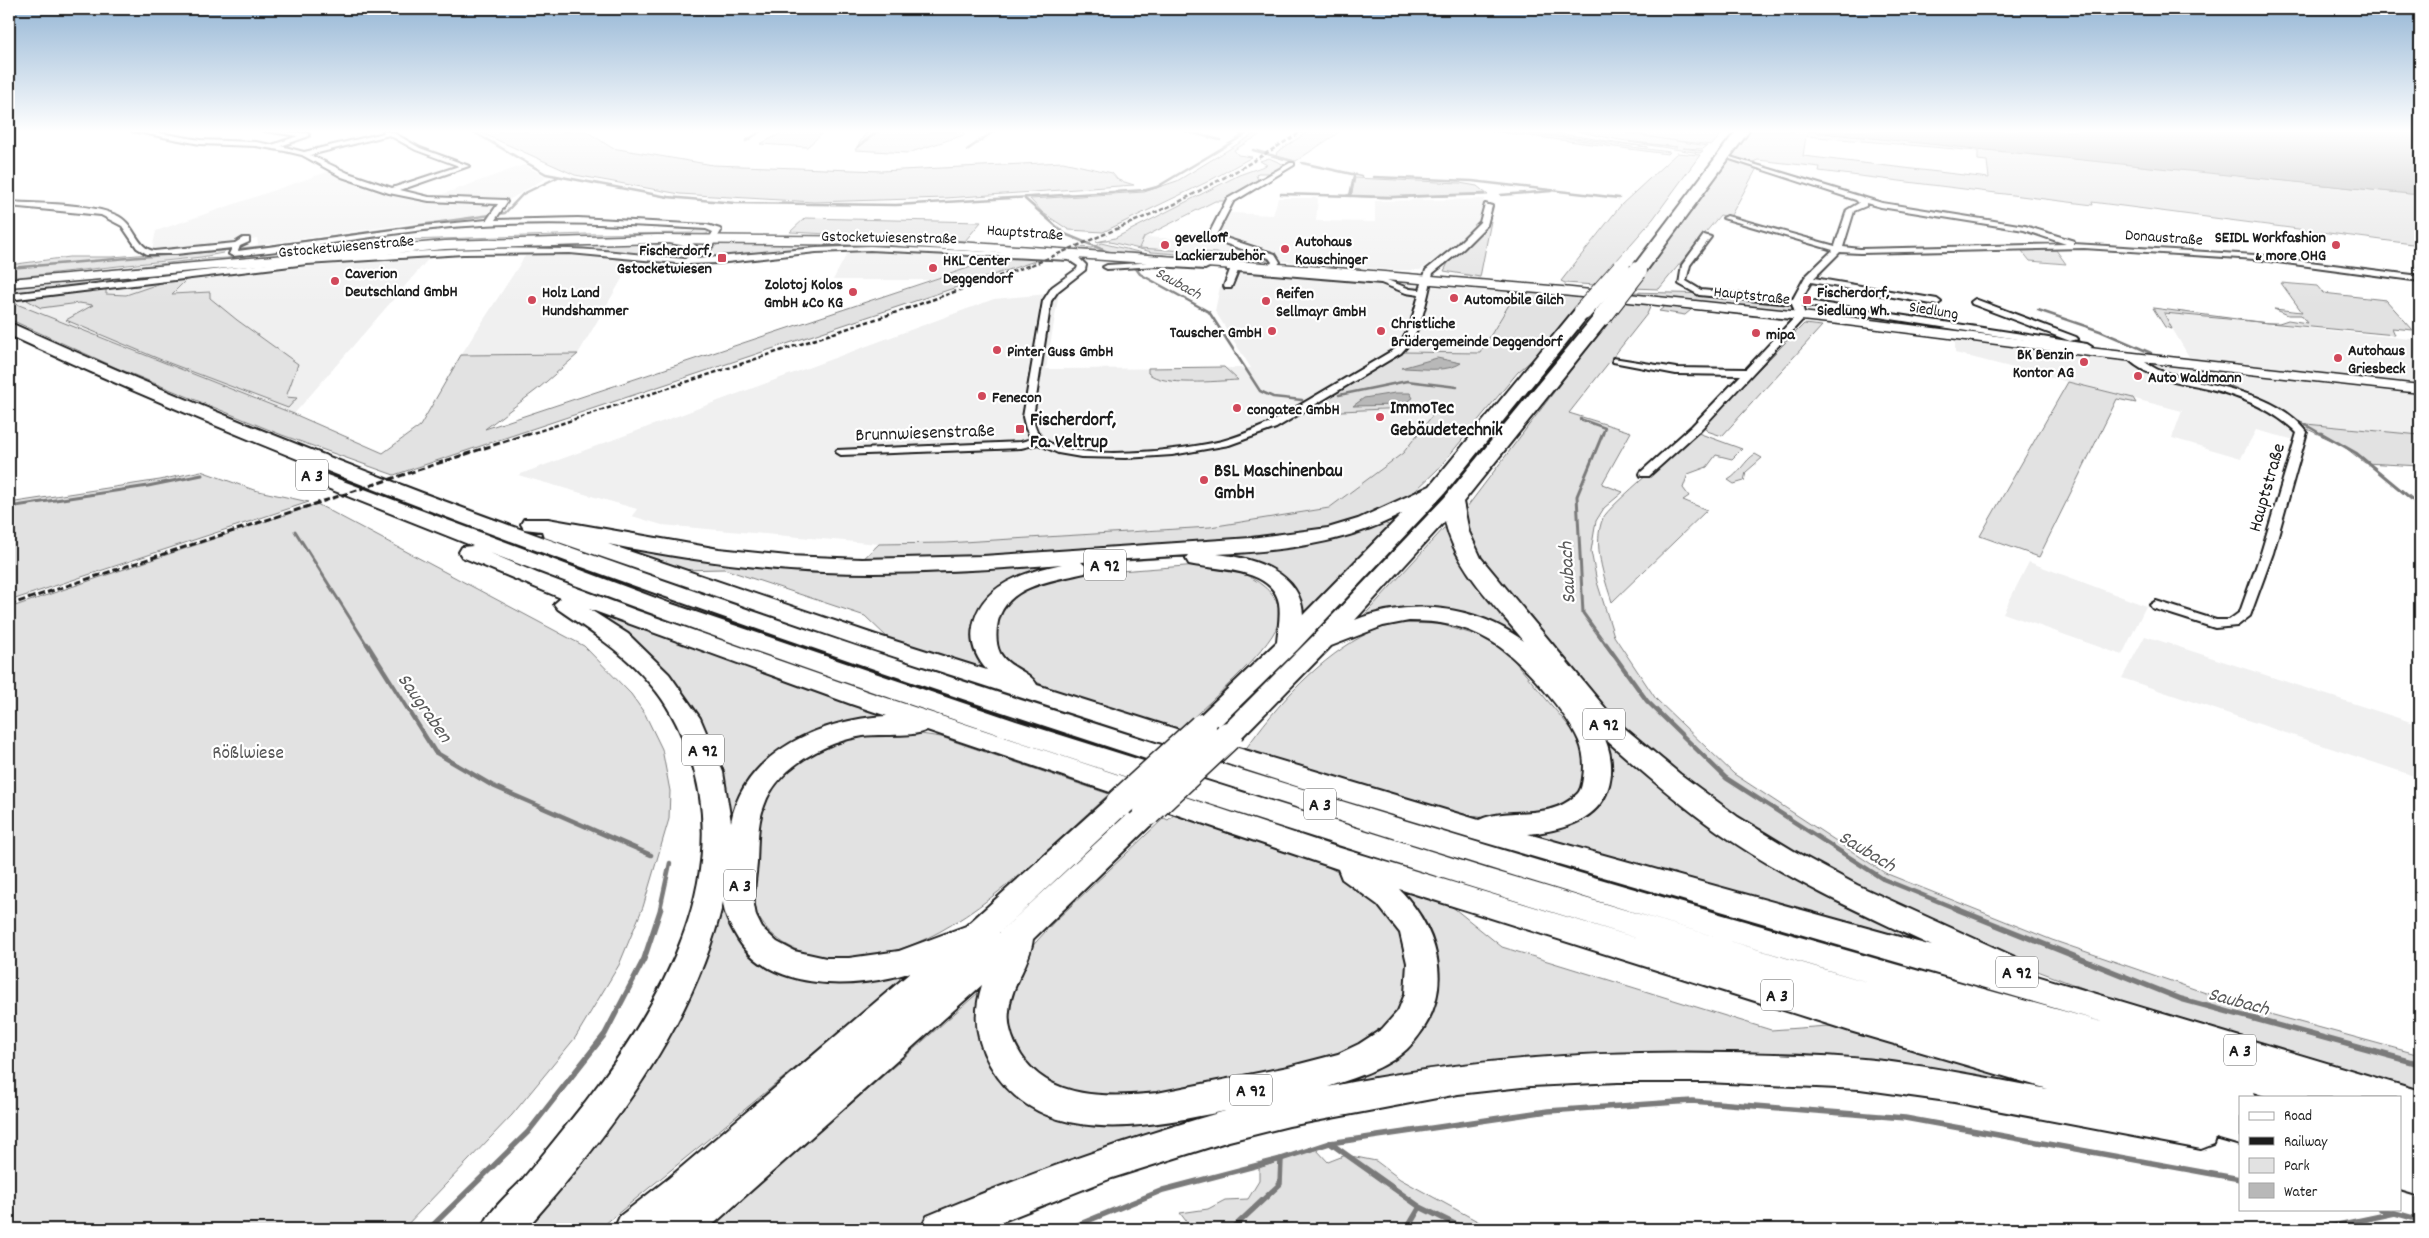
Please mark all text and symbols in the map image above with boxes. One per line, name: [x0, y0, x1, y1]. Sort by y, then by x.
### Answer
street label: Hauptstraße: [986, 219, 1064, 248]
street label: Donaustraße: [2124, 224, 2203, 253]
street label: Gstocketwiesenstraße: [821, 226, 957, 251]
place label: gevelloff Lackierzubehör: [1175, 227, 1266, 268]
place label: SEIDL Workfashion & more OHG: [2215, 227, 2326, 268]
street label: Gstocketwiesenstraße: [278, 230, 415, 265]
place label: Autohaus Kauschinger: [1295, 231, 1369, 272]
marker: gevelloff Lackierzubehör: [1159, 239, 1171, 251]
marker: SEIDL Workfashion & more OHG: [2330, 239, 2342, 251]
place label: Fischerdorf, Gstocketwiesen: [617, 240, 712, 281]
marker: Autohaus Kauschinger: [1279, 243, 1291, 255]
place label: HKL Center Deggendorf: [943, 250, 1014, 291]
marker: Fischerdorf, Gstocketwiesen: [716, 252, 728, 264]
marker: HKL Center Deggendorf: [927, 262, 939, 274]
water label: Saubach: [1150, 262, 1206, 307]
place label: Caverion Deutschland GmbH: [345, 263, 458, 304]
place label: Zolotoj Kolos GmbH &Co KG: [764, 274, 843, 315]
marker: Caverion Deutschland GmbH: [329, 275, 341, 287]
street label: Hauptstraße: [1712, 281, 1791, 312]
place label: Holz Land Hundshammer: [542, 282, 630, 323]
place label: Fischerdorf, Siedlung Wh.: [1817, 282, 1890, 323]
place label: Reifen Sellmayr GmbH: [1276, 283, 1366, 324]
marker: Zolotoj Kolos GmbH &Co KG: [847, 286, 859, 298]
place label: Automobile Gilch: [1464, 289, 1564, 312]
marker: Automobile Gilch: [1448, 292, 1460, 304]
marker: Holz Land Hundshammer: [526, 294, 538, 306]
marker: Fischerdorf, Siedlung Wh.: [1801, 294, 1813, 306]
marker: Reifen Sellmayr GmbH: [1260, 295, 1272, 307]
street label: Siedlung: [1907, 296, 1960, 327]
place label: Christliche Brüdergemeinde Deggendorf: [1391, 313, 1564, 354]
place label: Tauscher GmbH: [1170, 322, 1262, 345]
place label: mipa: [1766, 324, 1796, 347]
marker: Tauscher GmbH: [1266, 325, 1278, 337]
marker: Christliche Brüdergemeinde Deggendorf: [1375, 325, 1387, 337]
marker: mipa: [1750, 327, 1762, 339]
place label: Autohaus Griesbeck: [2348, 340, 2406, 381]
place label: Pinter Guss GmbH: [1007, 341, 1113, 364]
marker: Pinter Guss GmbH: [991, 344, 1003, 356]
place label: BK Benzin Kontor AG: [2013, 344, 2074, 385]
marker: Autohaus Griesbeck: [2332, 352, 2344, 364]
marker: BK Benzin Kontor AG: [2078, 356, 2090, 368]
place label: Auto Waldmann: [2148, 367, 2242, 390]
marker: Auto Waldmann: [2132, 370, 2144, 382]
place label: Fenecon: [992, 387, 1042, 410]
marker: Fenecon: [976, 390, 988, 402]
place label: ImmoTec Gebäudetechnik: [1390, 396, 1503, 445]
place label: congatec GmbH: [1247, 399, 1340, 422]
marker: congatec GmbH: [1231, 402, 1243, 414]
place label: Fischerdorf, Fa. Veltrup: [1030, 408, 1116, 457]
marker: ImmoTec Gebäudetechnik: [1374, 411, 1386, 423]
street label: Brunnwiesenstraße: [855, 419, 995, 450]
marker: Fischerdorf, Fa. Veltrup: [1014, 423, 1026, 435]
street label: Hauptstraße: [2243, 441, 2294, 535]
place label: BSL Maschinenbau GmbH: [1214, 459, 1343, 508]
road number: A 3: [296, 460, 328, 490]
marker: BSL Maschinenbau GmbH: [1198, 474, 1210, 486]
water label: Saubach: [1553, 540, 1585, 605]
road number: A 92: [1084, 550, 1126, 580]
water label: Saugraben: [389, 668, 458, 750]
road number: A 92: [1583, 709, 1625, 740]
road number: A 92: [682, 734, 724, 766]
park label: Rößlwiese: [212, 741, 284, 768]
road number: A 3: [1304, 789, 1336, 820]
water label: Saubach: [1833, 825, 1901, 881]
road number: A 3: [724, 870, 756, 900]
road number: A 92: [1996, 956, 2038, 988]
road number: A 3: [1761, 980, 1793, 1010]
water label: Saubach: [2205, 981, 2273, 1025]
road number: A 3: [2224, 1034, 2256, 1066]
road number: A 92: [1230, 1074, 1272, 1106]
legend: [2239, 1096, 2402, 1210]
text: Road: [2284, 1106, 2312, 1128]
text: Railway: [2284, 1132, 2328, 1154]
text: Park: [2284, 1156, 2310, 1178]
text: Water: [2284, 1182, 2318, 1204]

